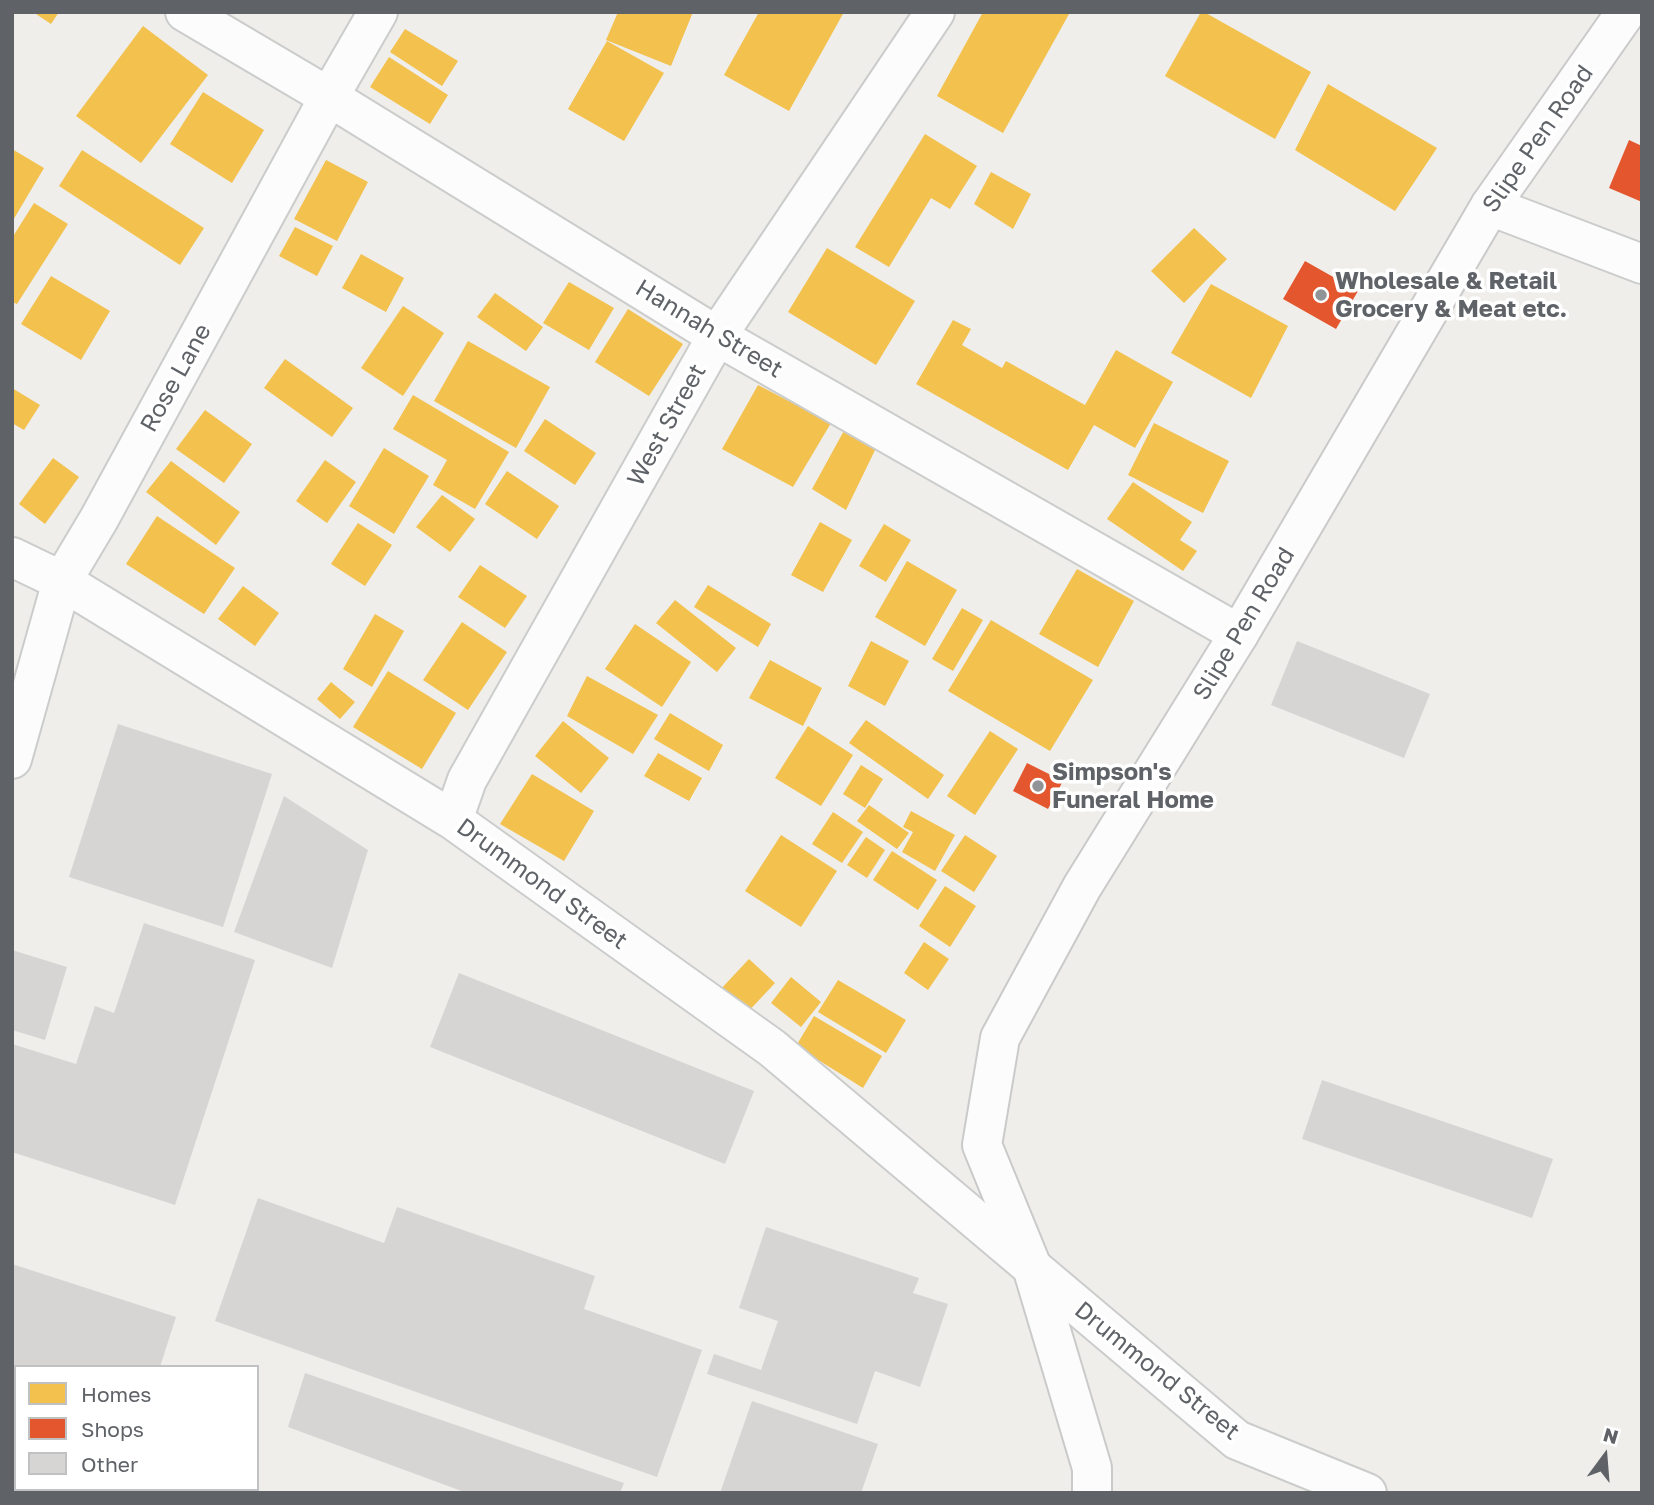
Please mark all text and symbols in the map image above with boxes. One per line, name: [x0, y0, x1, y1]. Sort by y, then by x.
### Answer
street label: Slipe Pen Road: [1477, 60, 1599, 218]
place label: Wholesale & Retail Grocery & Meat etc.: [1335, 267, 1567, 323]
street label: Hannah Street: [630, 274, 788, 384]
marker: Wholesale & Retail Grocery & Meat etc.: [1313, 287, 1329, 303]
street label: Rose Lane: [134, 319, 218, 437]
street label: West Street: [622, 359, 712, 491]
street label: Slipe Pen Road: [1187, 542, 1301, 706]
place label: Simpson's Funeral Home: [1052, 758, 1214, 814]
marker: Simpson's Funeral Home: [1030, 778, 1046, 794]
street label: Drummond Street: [451, 812, 633, 956]
street label: Drummond Street: [1069, 1296, 1245, 1446]
legend: [14, 1365, 259, 1491]
text: Homes: [81, 1381, 151, 1407]
text: Shops: [81, 1416, 144, 1442]
north arrow: [1570, 1421, 1640, 1491]
text: N: [1601, 1422, 1621, 1448]
text: Other: [81, 1451, 138, 1477]

